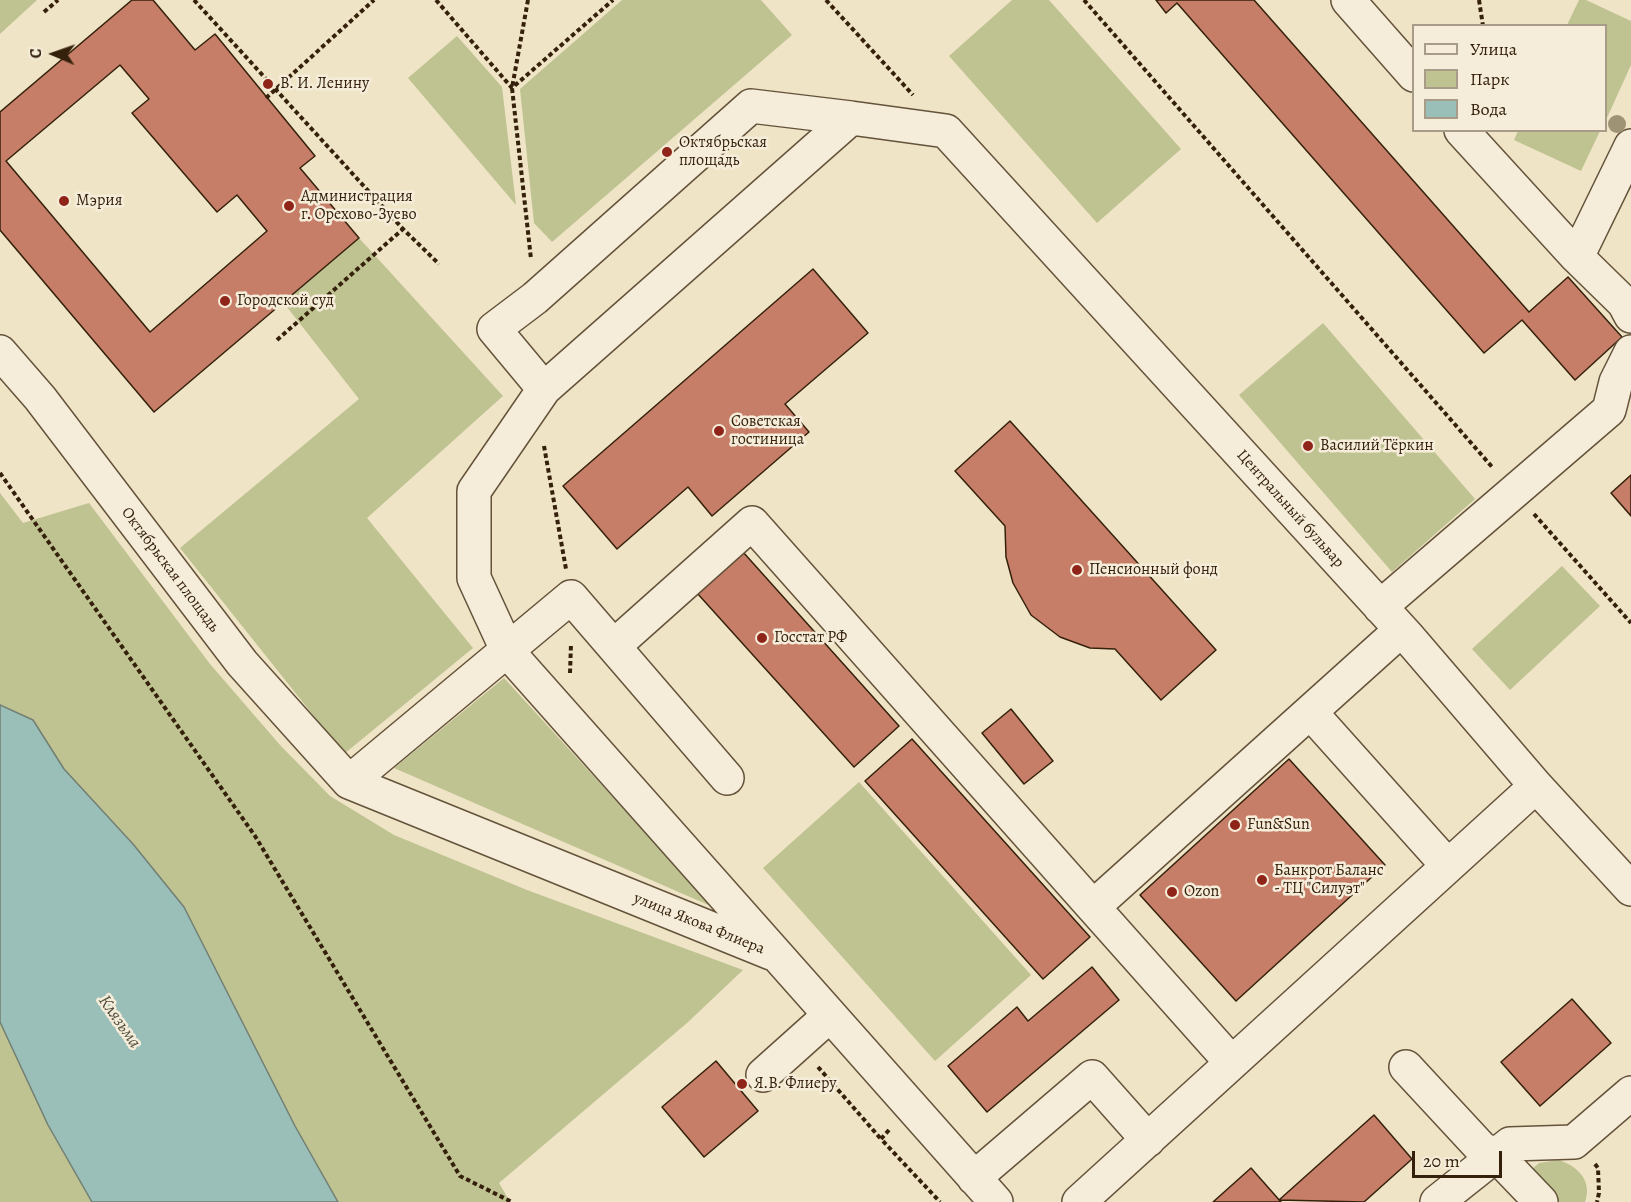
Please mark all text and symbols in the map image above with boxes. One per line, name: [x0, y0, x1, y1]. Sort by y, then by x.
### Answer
north arrow: [24, 24, 84, 84]
legend: [1412, 24, 1607, 132]
text: Улица: [1470, 37, 1517, 61]
text: С: [25, 48, 47, 59]
text: Парк: [1470, 67, 1510, 91]
place label: В. И. Ленину: [280, 74, 369, 94]
marker: В. И. Ленину: [261, 77, 275, 91]
text: Вода: [1470, 97, 1507, 121]
place label: Октябрьская площадь: [679, 133, 767, 171]
marker: Октябрьская площадь: [660, 145, 674, 159]
place label: Администрация г. Орехово-Зуево: [301, 187, 417, 225]
place label: Мэрия: [76, 191, 122, 211]
marker: Мэрия: [57, 194, 71, 208]
marker: Администрация г. Орехово-Зуево: [282, 199, 296, 213]
place label: Городской суд: [237, 291, 334, 311]
marker: Городской суд: [218, 294, 232, 308]
place label: Советская гостиница: [731, 412, 804, 450]
marker: Советская гостиница: [712, 424, 726, 438]
place label: Василий Тёркин: [1320, 436, 1434, 456]
marker: Василий Тёркин: [1301, 439, 1315, 453]
street label: Центральный бульвар: [1232, 446, 1348, 572]
street label: Октябрьская площадь: [117, 504, 223, 636]
place label: Пенсионный фонд: [1089, 560, 1218, 580]
marker: Пенсионный фонд: [1070, 563, 1084, 577]
place label: Госстат РФ: [774, 628, 847, 648]
marker: Госстат РФ: [755, 631, 769, 645]
place label: Fun&Sun: [1247, 815, 1310, 835]
marker: Fun&Sun: [1228, 818, 1242, 832]
place label: Банкрот Баланс - ТЦ "Силуэт": [1274, 861, 1384, 899]
marker: Банкрот Баланс - ТЦ "Силуэт": [1255, 873, 1269, 887]
place label: Ozon: [1184, 882, 1219, 902]
marker: Ozon: [1165, 885, 1179, 899]
street label: улица Якова Флиера: [631, 889, 767, 959]
water label: Клязьма: [93, 991, 145, 1053]
place label: Я.В. Флиеру: [754, 1074, 836, 1094]
marker: Я.В. Флиеру: [735, 1077, 749, 1091]
scale bar: [1415, 1139, 1505, 1177]
text: 20 m: [1423, 1149, 1460, 1173]

